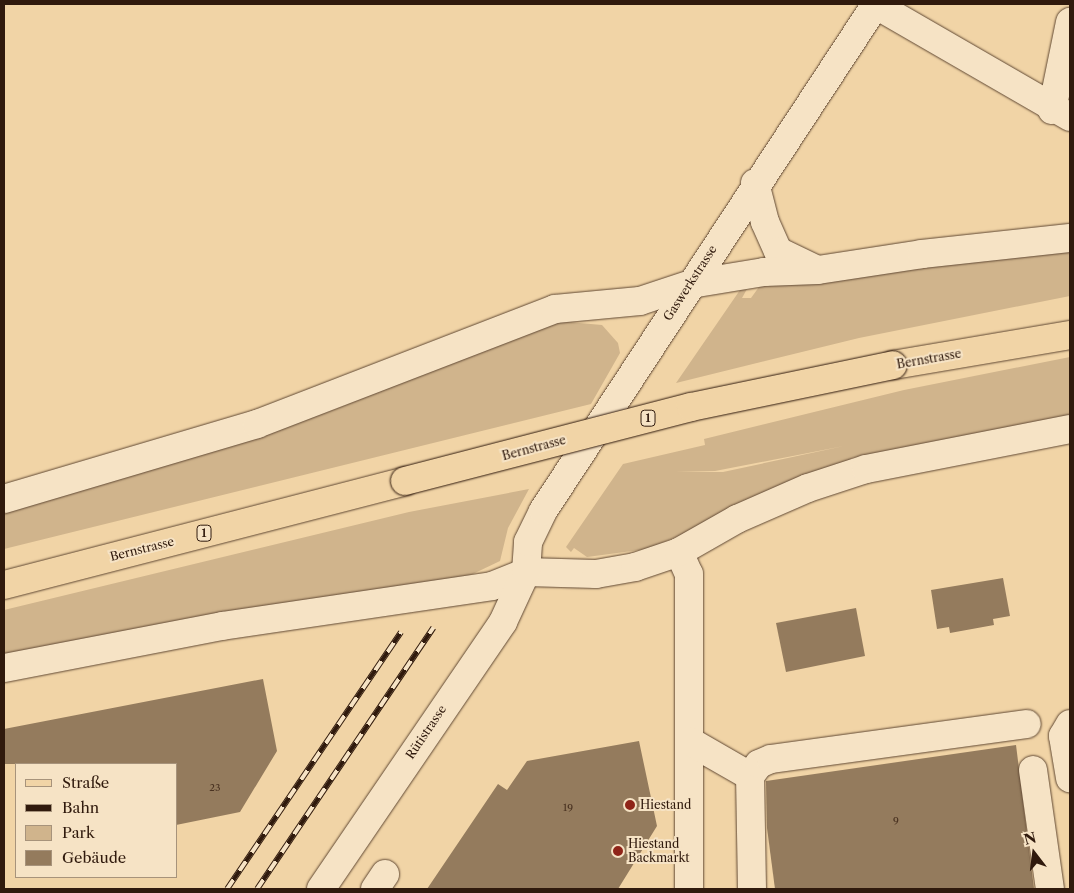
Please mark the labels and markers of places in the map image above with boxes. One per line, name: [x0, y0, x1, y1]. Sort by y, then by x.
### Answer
place label: Hiestand: [640, 798, 691, 812]
marker: Hiestand: [624, 799, 636, 811]
place label: Hiestand Backmarkt: [628, 837, 690, 865]
marker: Hiestand Backmarkt: [612, 845, 624, 857]

